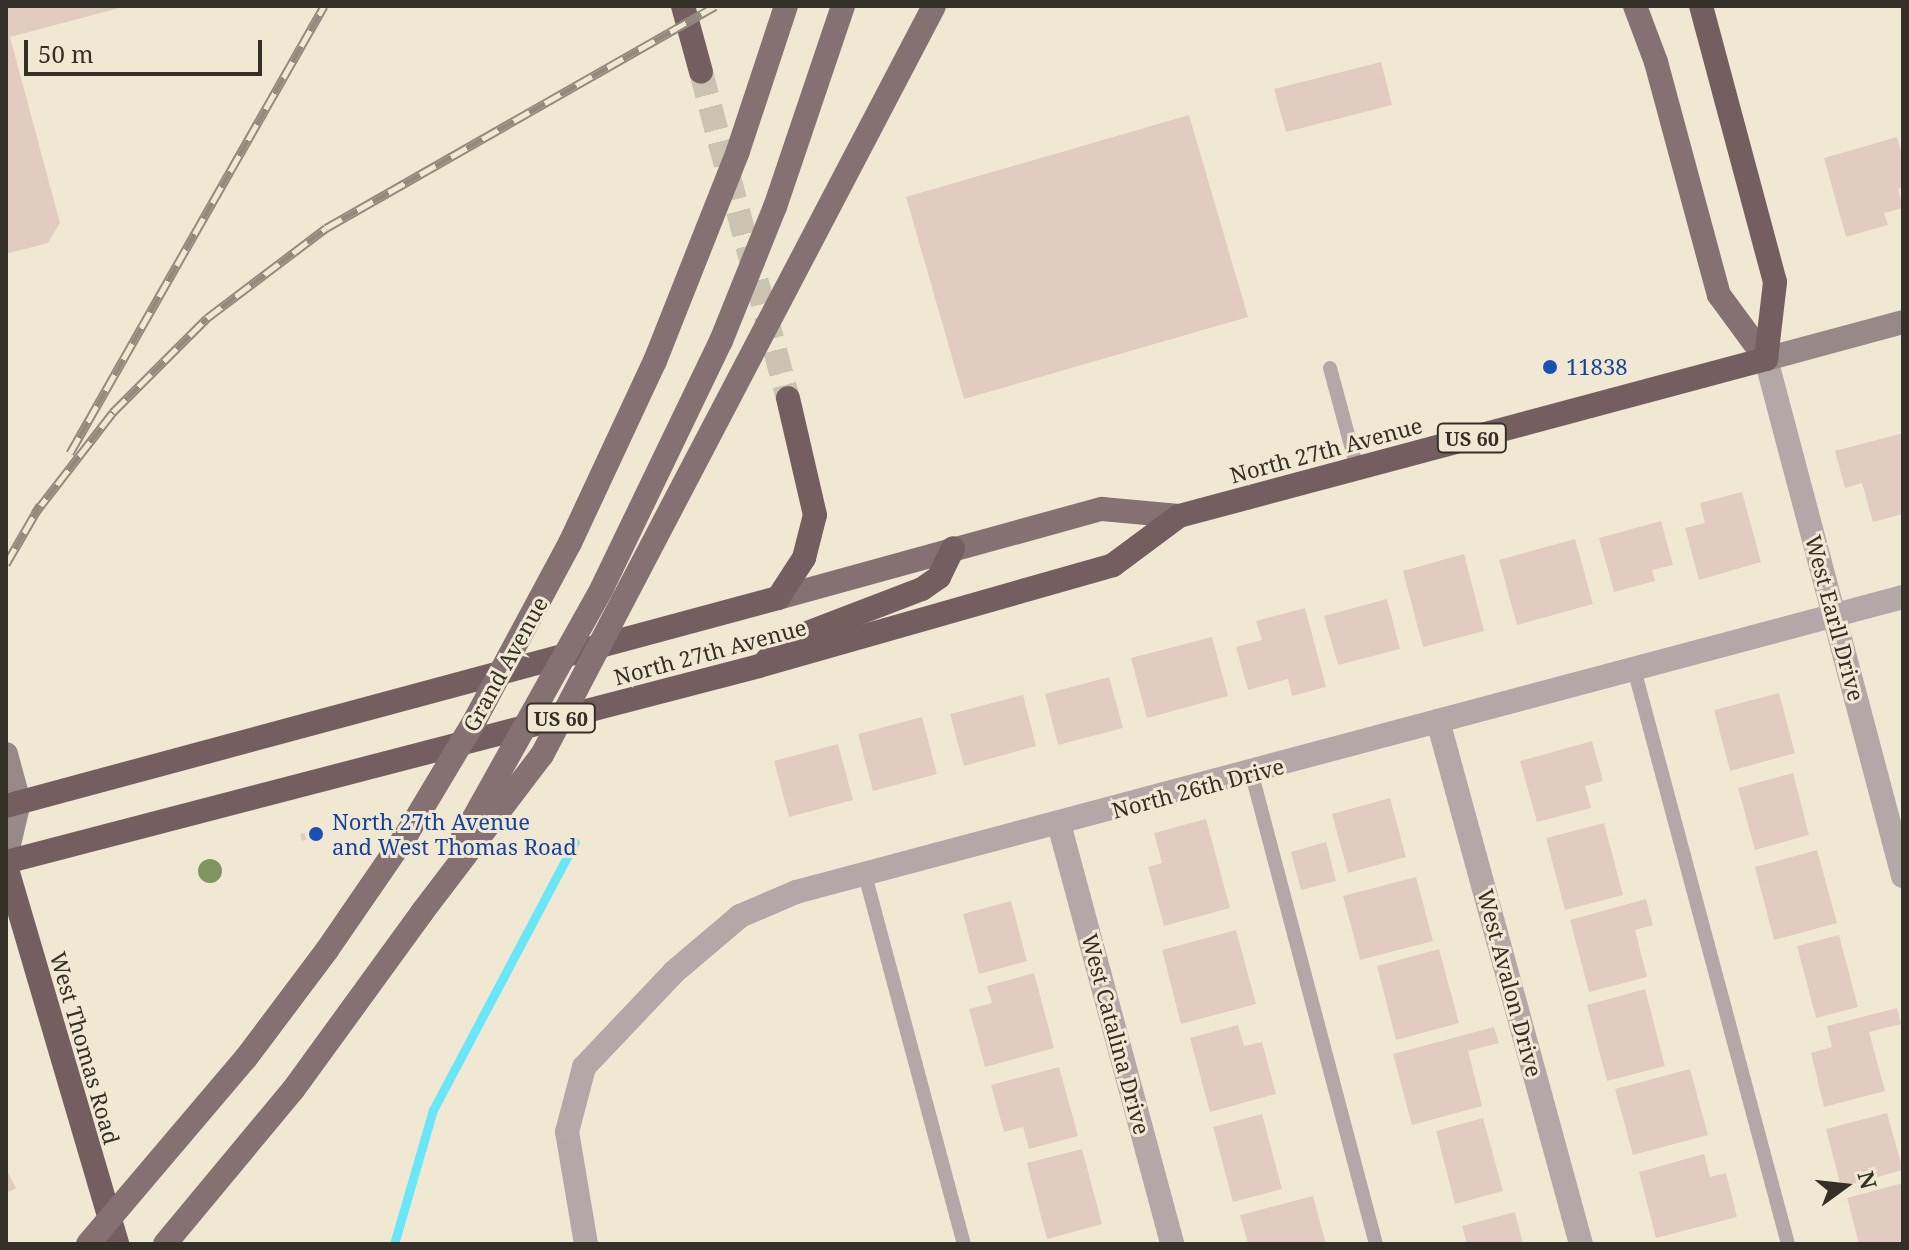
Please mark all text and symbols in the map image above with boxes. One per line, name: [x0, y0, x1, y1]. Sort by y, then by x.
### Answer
scale bar: [28, 24, 266, 74]
text: 50 m: [38, 37, 94, 70]
place label: 11838: [1566, 354, 1627, 380]
marker: 11838: [1541, 358, 1559, 376]
street label: North 27th Avenue: [1227, 412, 1425, 488]
road number: US 60: [1436, 422, 1508, 454]
street label: West Earll Drive: [1800, 532, 1870, 704]
street label: Grand Avenue: [457, 592, 553, 736]
street label: North 27th Avenue: [611, 614, 809, 690]
road number: US 60: [525, 702, 597, 734]
street label: North 26th Drive: [1109, 752, 1287, 824]
place label: North 27th Avenue and West Thomas Road: [332, 808, 577, 860]
marker: North 27th Avenue and West Thomas Road: [307, 825, 325, 843]
street label: West Avalon Drive: [1472, 886, 1548, 1080]
street label: West Catalina Drive: [1076, 931, 1156, 1137]
street label: West Thomas Road: [45, 949, 125, 1147]
north arrow: [1805, 1146, 1885, 1226]
text: N: [1851, 1168, 1885, 1192]

